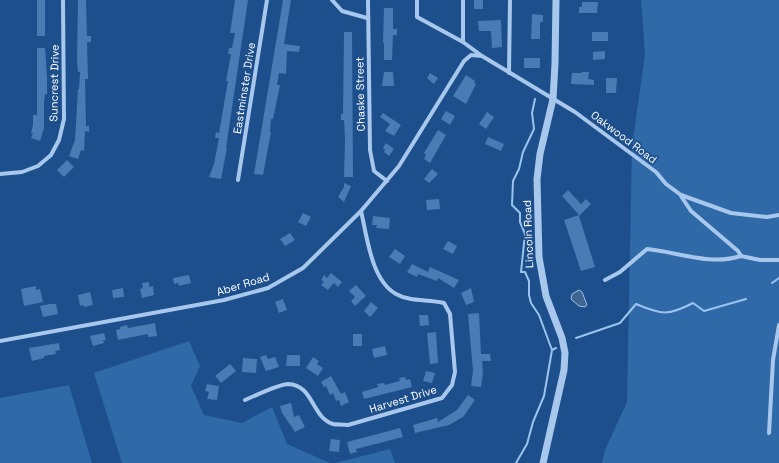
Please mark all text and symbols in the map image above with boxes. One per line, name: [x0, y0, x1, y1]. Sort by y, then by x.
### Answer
street label: Eastminster Drive: [230, 41, 258, 135]
street label: Suncrest Drive: [46, 44, 62, 122]
street label: Chaske Street: [352, 57, 368, 131]
street label: Oakwood Road: [588, 108, 660, 166]
street label: Lincoln Road: [520, 200, 536, 268]
street label: Aber Road: [215, 269, 271, 299]
street label: Harvest Drive: [368, 382, 438, 416]

